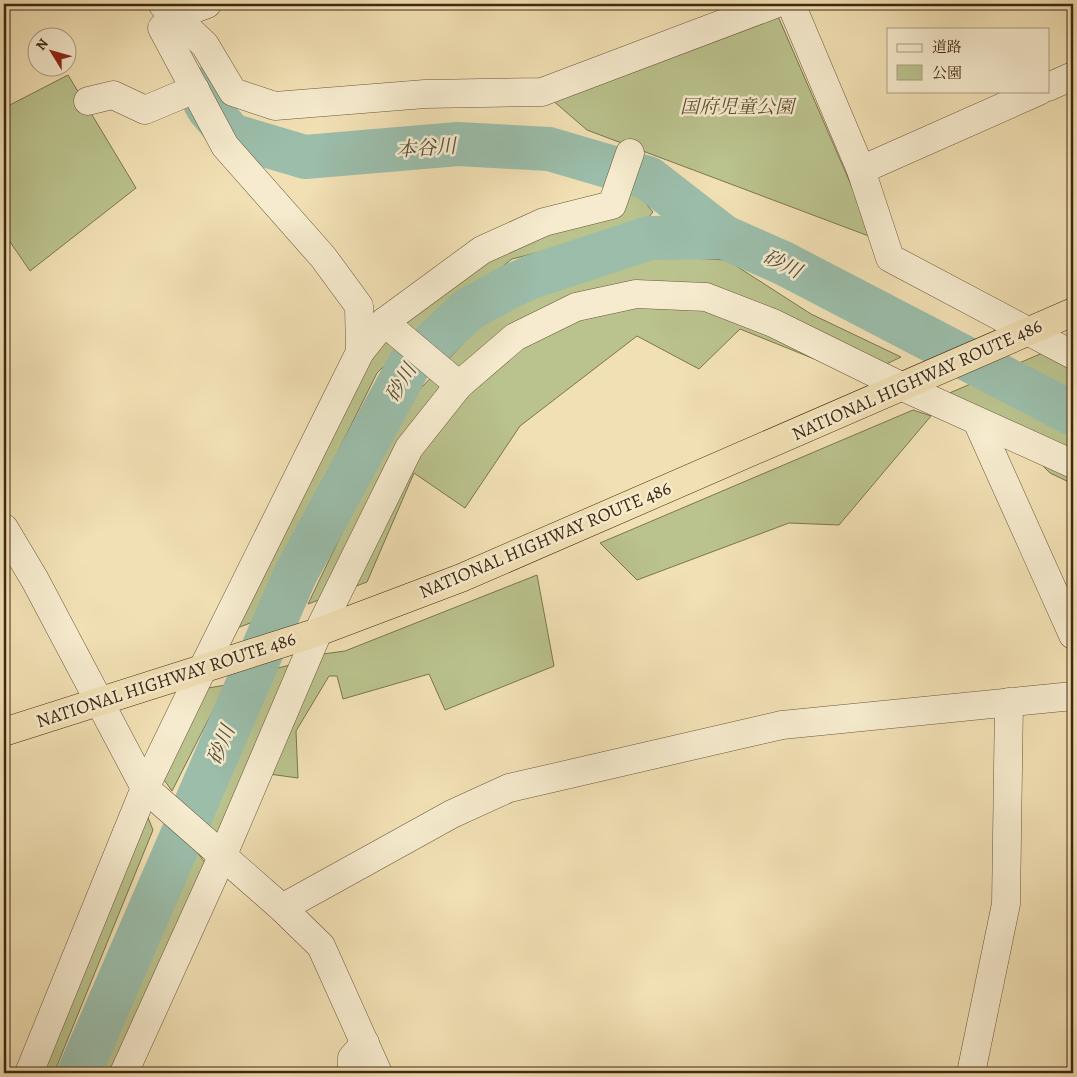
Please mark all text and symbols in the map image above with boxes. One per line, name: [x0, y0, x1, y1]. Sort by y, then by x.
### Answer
north arrow: [28, 28, 78, 78]
legend: [887, 28, 1050, 92]
text: N: [31, 35, 53, 54]
text: 道路: [932, 37, 962, 57]
text: 公園: [932, 63, 962, 83]
park label: 国府児童公園: [680, 94, 797, 120]
water label: 本谷川: [395, 132, 459, 164]
water label: 砂川: [758, 243, 808, 286]
street label: NATIONAL HIGHWAY ROUTE 486: [788, 313, 1046, 447]
water label: 砂川: [379, 357, 424, 407]
street label: NATIONAL HIGHWAY ROUTE 486: [415, 475, 675, 605]
street label: NATIONAL HIGHWAY ROUTE 486: [33, 626, 299, 734]
water label: 砂川: [201, 719, 242, 769]

